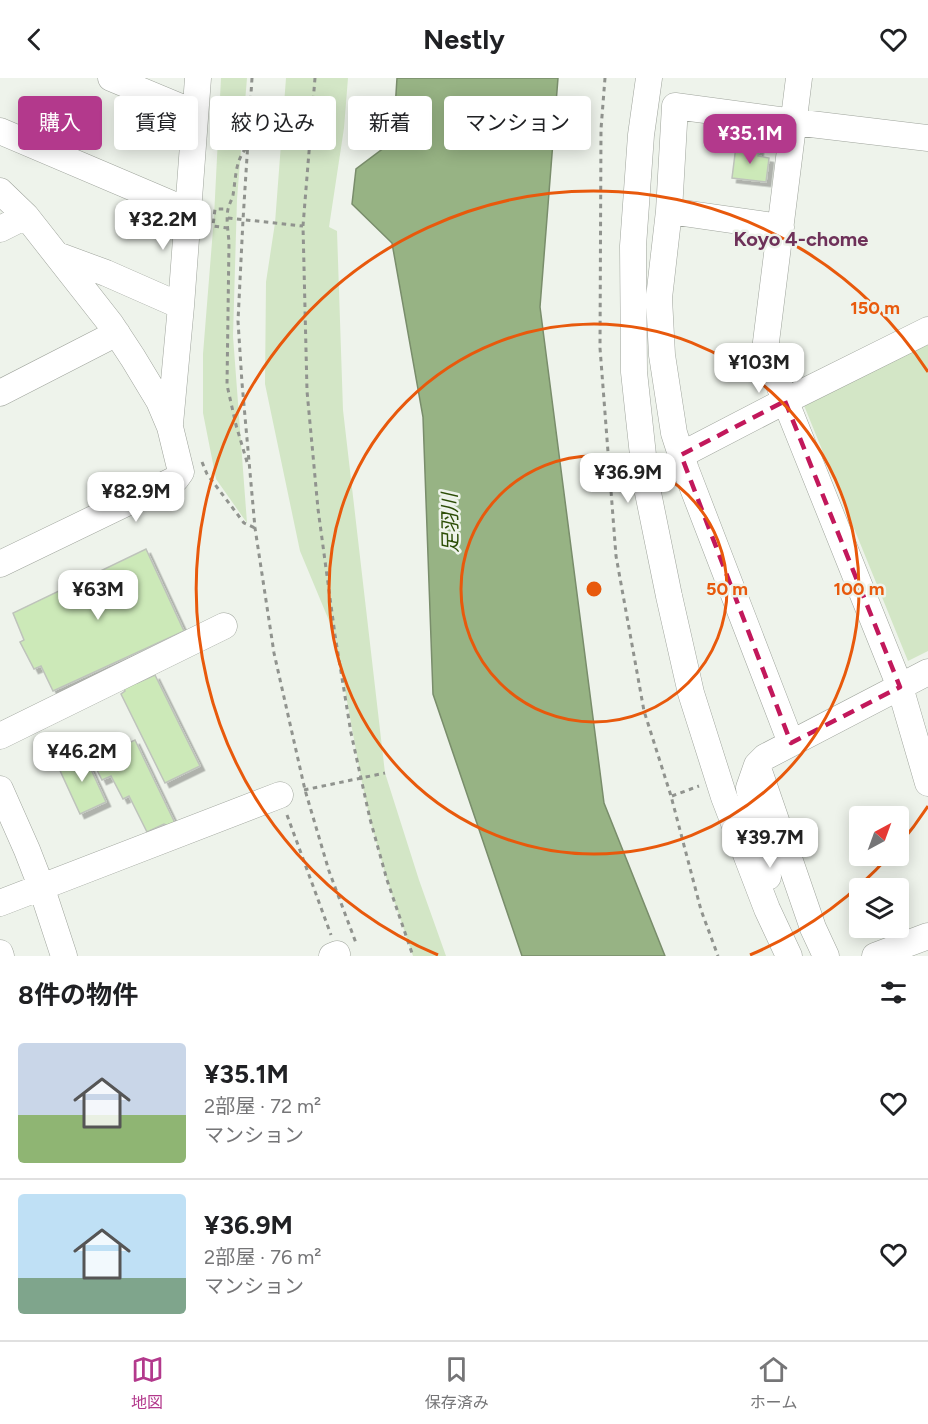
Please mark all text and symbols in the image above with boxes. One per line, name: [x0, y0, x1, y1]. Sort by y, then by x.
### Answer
icon: back: [18, 23, 51, 56]
text: Nestly: [423, 23, 505, 56]
icon: heart: [877, 23, 910, 56]
chip: 購入: [18, 96, 102, 150]
chip: 賃貸: [114, 96, 198, 150]
chip: 絞り込み: [210, 96, 336, 150]
chip: 新着: [348, 96, 432, 150]
chip: マンション: [444, 96, 591, 150]
pin: ¥35.1M: [701, 114, 799, 165]
text: ¥35.1M: [717, 121, 783, 145]
pin: ¥32.2M: [114, 200, 212, 251]
text: ¥32.2M: [129, 207, 197, 231]
district label: Koyo 4-chome: [734, 227, 868, 251]
text: 150 m: [850, 297, 900, 319]
pin: ¥103M: [717, 343, 801, 394]
text: ¥103M: [728, 350, 790, 374]
pin: ¥36.9M: [579, 453, 677, 504]
text: ¥36.9M: [594, 460, 662, 484]
pin: ¥82.9M: [87, 472, 185, 523]
text: ¥82.9M: [101, 479, 171, 503]
water label: 足羽川: [437, 491, 463, 553]
pin: ¥63M: [62, 570, 134, 621]
text: ¥63M: [72, 577, 124, 601]
text: 50 m: [706, 578, 748, 600]
text: 100 m: [834, 578, 884, 600]
centre of rings: [584, 579, 604, 599]
pin: ¥46.2M: [33, 732, 131, 783]
text: ¥46.2M: [47, 739, 117, 763]
north arrow: [849, 806, 909, 866]
map controls: [849, 806, 909, 938]
pin: ¥39.7M: [721, 818, 819, 869]
text: ¥39.7M: [736, 825, 804, 849]
button: layers: [849, 878, 909, 938]
icon: filters: [877, 976, 910, 1009]
text: 8件の物件: [18, 979, 138, 1011]
text: ¥35.1M: [204, 1058, 289, 1090]
icon: home: [66, 1067, 138, 1139]
icon: heart: [877, 1087, 910, 1120]
text: 2部屋 · 72 m²: [204, 1094, 321, 1118]
text: マンション: [204, 1123, 304, 1147]
text: ¥36.9M: [204, 1209, 293, 1241]
icon: home: [66, 1218, 138, 1290]
icon: heart: [877, 1238, 910, 1271]
text: 2部屋 · 76 m²: [204, 1245, 321, 1269]
text: マンション: [204, 1274, 304, 1298]
tab: 地図: [131, 1353, 164, 1413]
tab: 保存済み: [425, 1353, 489, 1413]
tab: ホーム: [750, 1353, 797, 1413]

